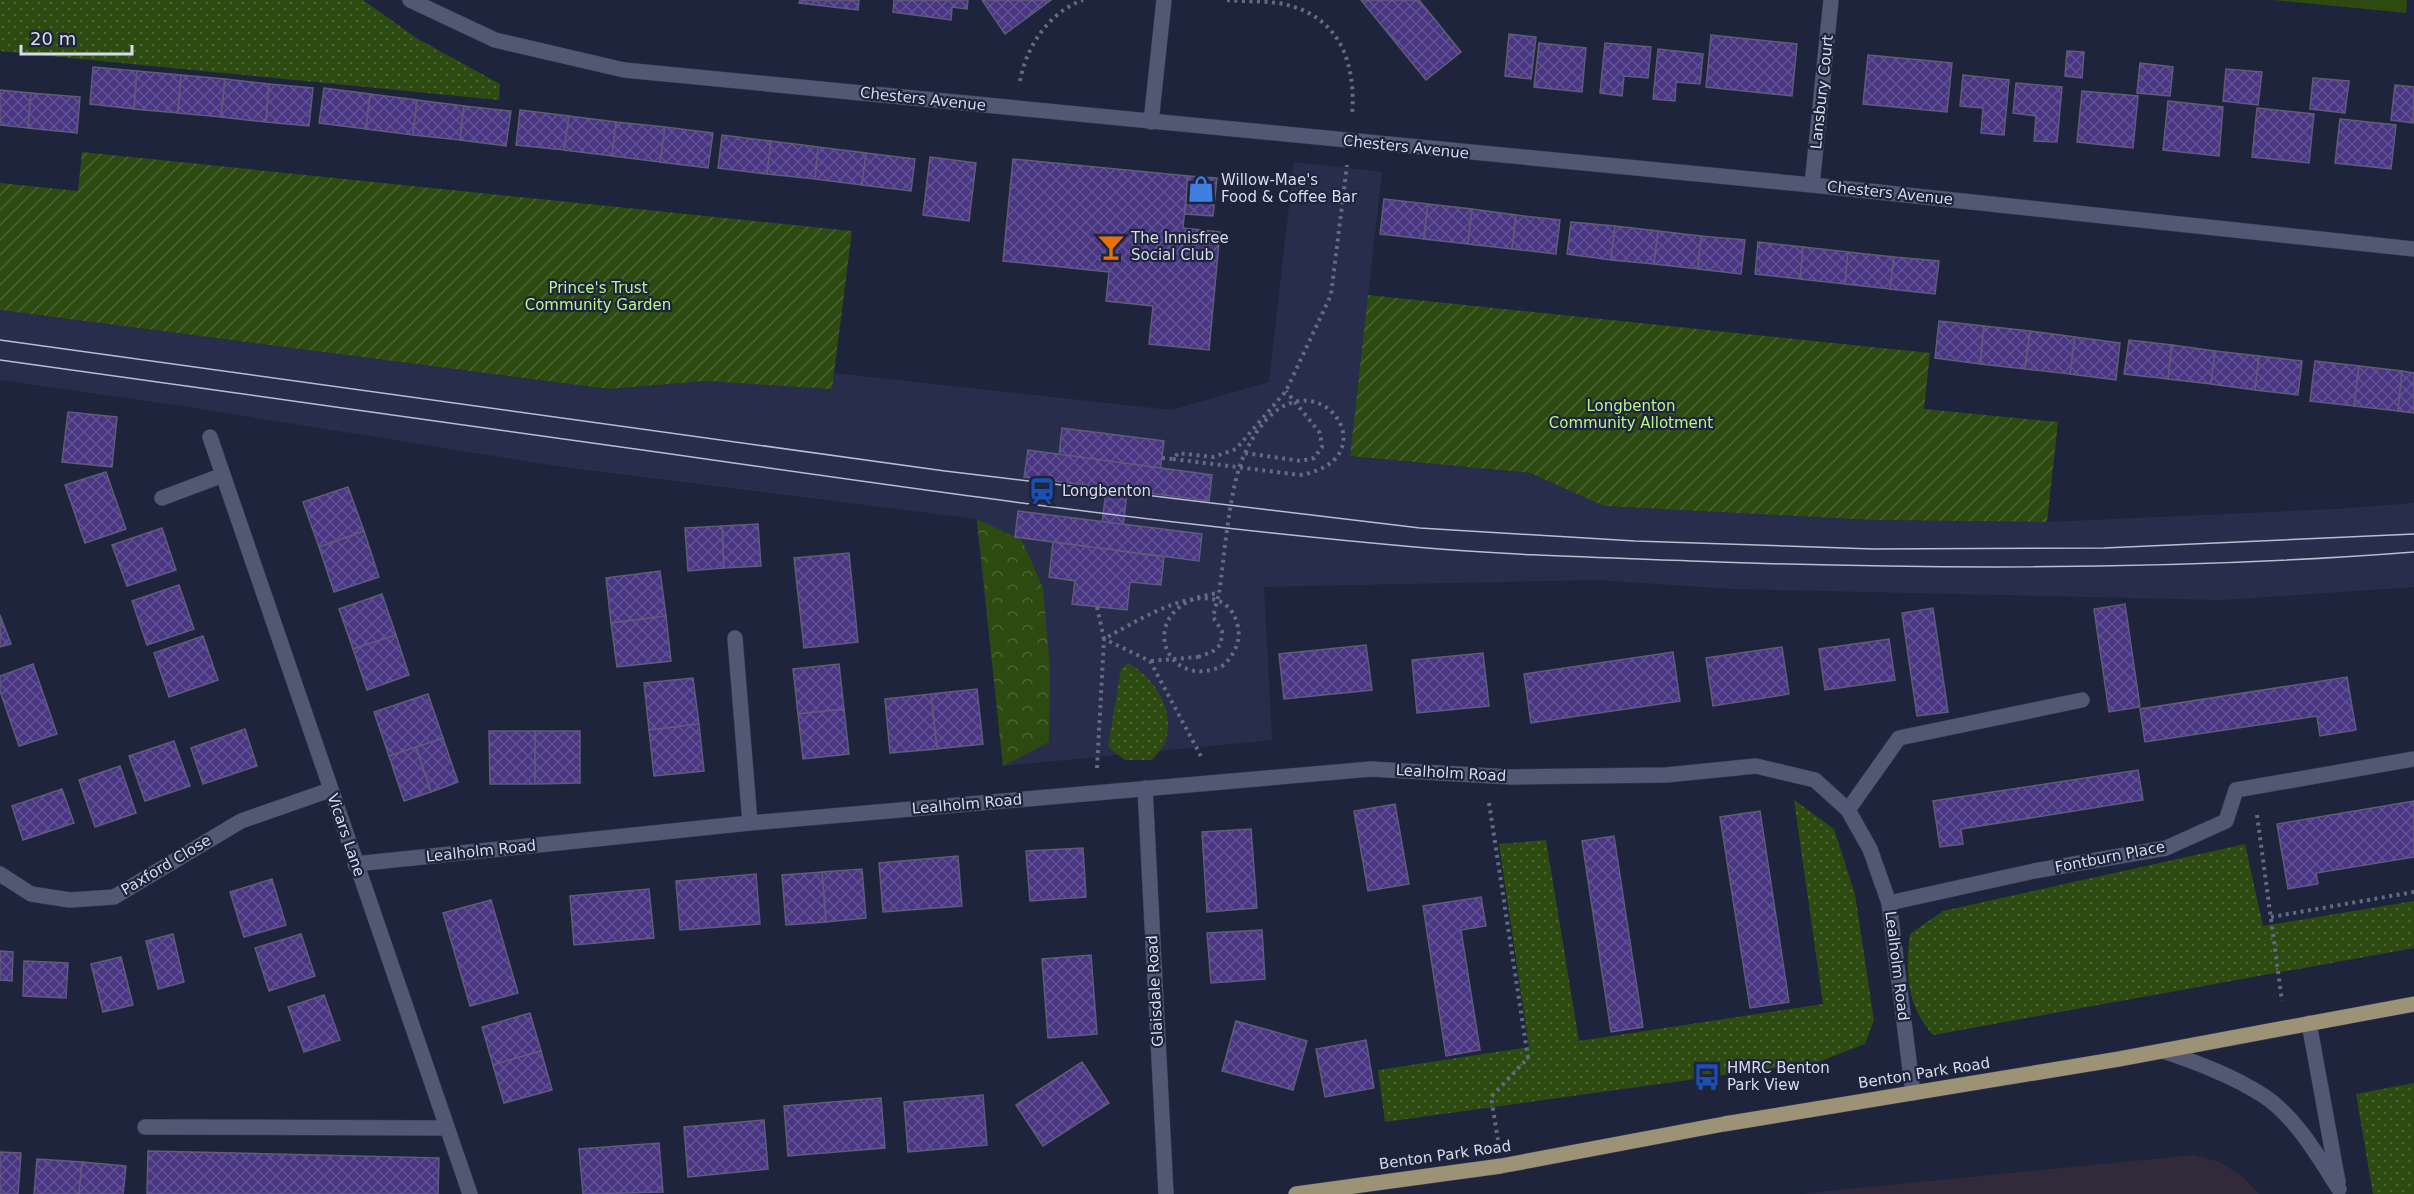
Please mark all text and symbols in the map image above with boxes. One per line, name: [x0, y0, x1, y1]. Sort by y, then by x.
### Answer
scale bar: [21, 18, 132, 56]
text: 20 m: [30, 28, 76, 49]
street label: Lansbury Court: [1807, 34, 1837, 150]
street label: Chesters Avenue: [859, 83, 987, 115]
street label: Chesters Avenue: [1342, 131, 1470, 163]
place label: Willow-Mae's Food & Coffee Bar: [1221, 171, 1358, 206]
shop icon: Willow-Mae's Food & Coffee Bar: [1186, 174, 1216, 204]
street label: Chesters Avenue: [1826, 177, 1954, 209]
place label: The Innisfree Social Club: [1130, 229, 1229, 264]
bar icon: The Innisfree Social Club: [1096, 232, 1126, 262]
park label: Prince's Trust Community Garden: [525, 279, 671, 314]
park label: Longbenton Community Allotment: [1549, 397, 1713, 432]
station icon: Longbenton: [1027, 476, 1057, 506]
place label: Longbenton: [1062, 482, 1151, 500]
street label: Lealholm Road: [1395, 761, 1507, 785]
street label: Lealholm Road: [911, 790, 1023, 818]
street label: Vicars Lane: [323, 791, 369, 879]
street label: Paxford Close: [118, 831, 214, 899]
street label: Lealholm Road: [425, 836, 537, 866]
street label: Fontburn Place: [2053, 838, 2167, 876]
street label: Lealholm Road: [1881, 910, 1913, 1022]
street label: Glaisdale Road: [1143, 935, 1167, 1047]
street label: Benton Park Road: [1857, 1054, 1991, 1092]
place label: HMRC Benton Park View: [1727, 1059, 1830, 1094]
bus stop icon: HMRC Benton Park View: [1692, 1062, 1722, 1092]
street label: Benton Park Road: [1378, 1137, 1512, 1173]

